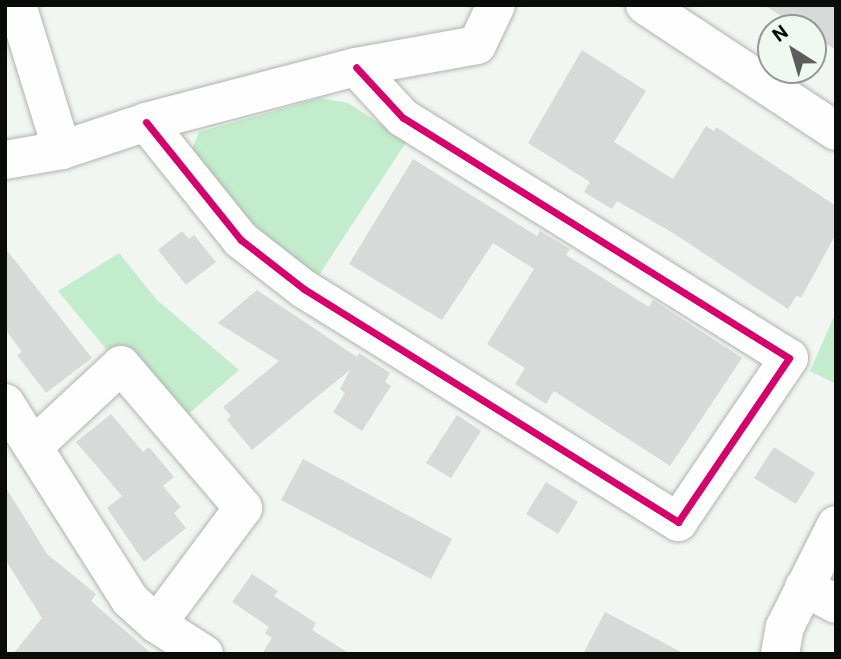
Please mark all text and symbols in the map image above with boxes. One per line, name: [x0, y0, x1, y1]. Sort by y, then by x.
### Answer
north arrow: [757, 14, 827, 84]
text: N: [768, 20, 793, 47]

